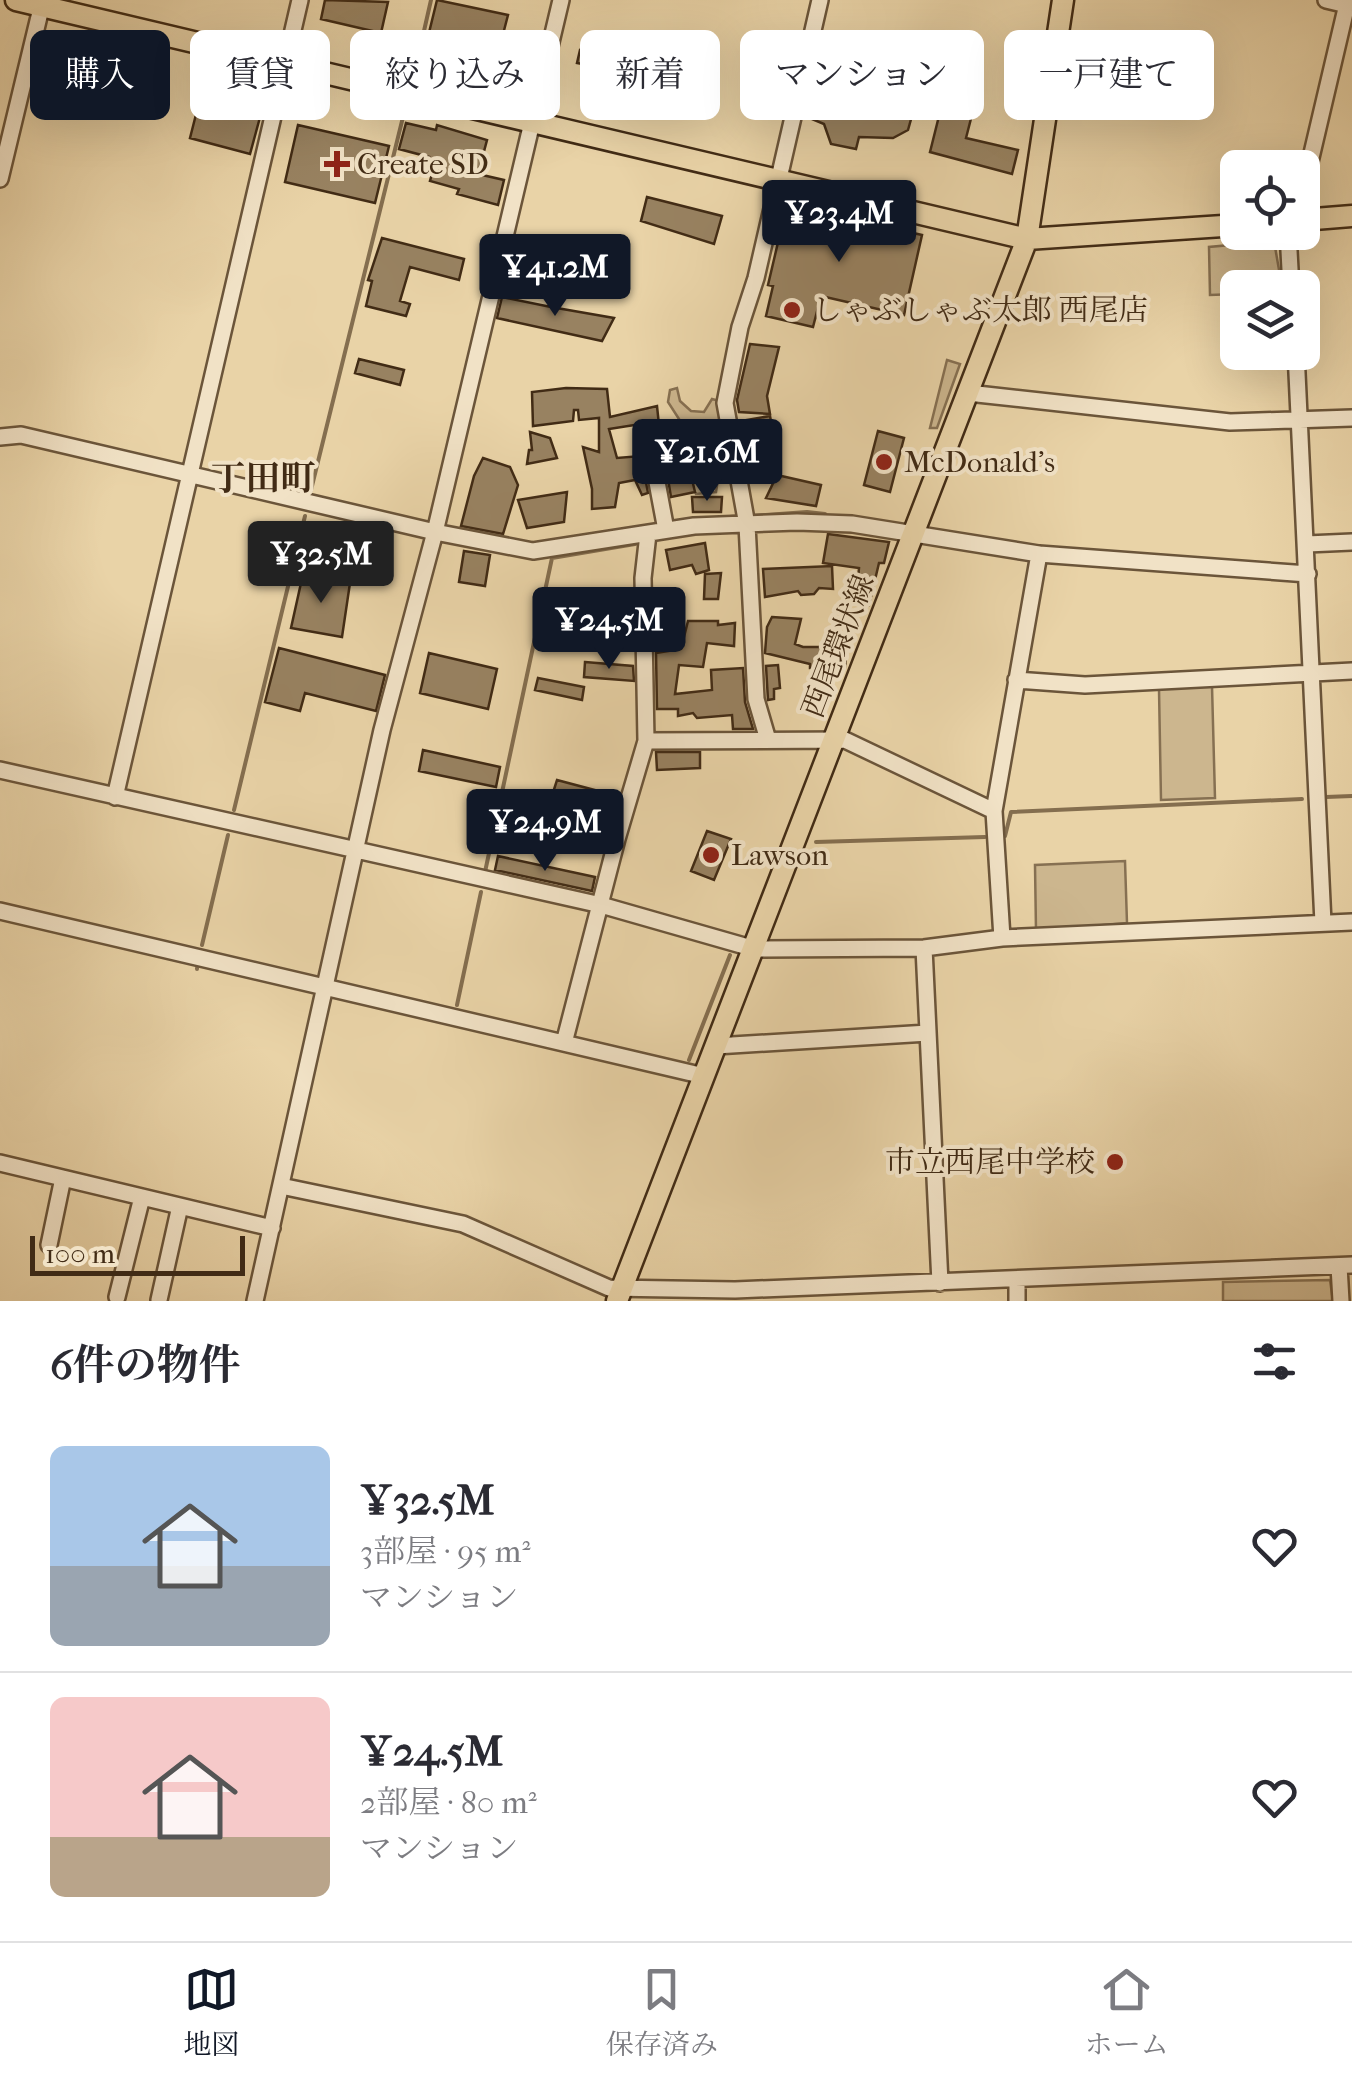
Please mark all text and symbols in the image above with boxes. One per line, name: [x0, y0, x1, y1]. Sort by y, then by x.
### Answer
chip: 購入: [30, 30, 170, 120]
chip: 賃貸: [190, 30, 330, 120]
chip: 絞り込み: [350, 30, 560, 120]
chip: 新着: [580, 30, 720, 120]
chip: マンション: [740, 30, 984, 120]
chip: 一戸建て: [1004, 30, 1214, 120]
place label: Create SD: [357, 147, 489, 182]
map controls: [1220, 150, 1320, 370]
button: locate: [1220, 150, 1320, 250]
marker: Create SD: [326, 153, 348, 175]
pin: ¥23.4M: [758, 180, 920, 265]
text: ¥23.4M: [784, 194, 894, 231]
pin: ¥41.2M: [474, 234, 636, 319]
text: ¥41.2M: [501, 248, 609, 285]
button: layers: [1220, 270, 1320, 370]
place label: しゃぶしゃぶ太郎 西尾店: [812, 293, 1148, 328]
marker: しゃぶしゃぶ太郎 西尾店: [781, 299, 803, 321]
pin: ¥21.6M: [626, 419, 788, 504]
text: ¥21.6M: [654, 433, 760, 470]
place label: McDonald's: [904, 445, 1055, 480]
marker: McDonald's: [873, 451, 895, 473]
district label: 丁田町: [210, 458, 316, 499]
pin: ¥32.5M: [240, 521, 402, 606]
text: ¥32.5M: [270, 535, 372, 572]
street label: 西尾環状線: [795, 570, 882, 722]
pin: ¥24.5M: [528, 587, 690, 672]
text: ¥24.5M: [554, 601, 664, 638]
pin: ¥24.9M: [464, 789, 626, 874]
text: ¥24.9M: [489, 803, 601, 840]
place label: Lawson: [731, 838, 829, 873]
marker: Lawson: [700, 844, 722, 866]
place label: 市立西尾中学校: [885, 1145, 1095, 1180]
marker: 市立西尾中学校: [1104, 1151, 1126, 1173]
scale bar: [30, 1231, 245, 1276]
text: 100 m: [45, 1237, 115, 1270]
icon: filters: [1247, 1334, 1302, 1389]
text: 6件の物件: [50, 1341, 241, 1390]
text: ¥32.5M: [360, 1476, 494, 1525]
icon: home: [130, 1486, 250, 1606]
icon: heart: [1247, 1519, 1302, 1574]
text: 3部屋 · 95 m²: [360, 1533, 530, 1570]
text: マンション: [360, 1579, 519, 1616]
text: ¥24.5M: [360, 1727, 503, 1776]
icon: home: [130, 1737, 250, 1857]
icon: heart: [1247, 1770, 1302, 1825]
text: 2部屋 · 80 m²: [360, 1784, 537, 1821]
text: マンション: [360, 1830, 519, 1867]
tab: 地図: [183, 1962, 239, 2062]
tab: 保存済み: [606, 1962, 718, 2062]
tab: ホーム: [1085, 1962, 1169, 2062]

